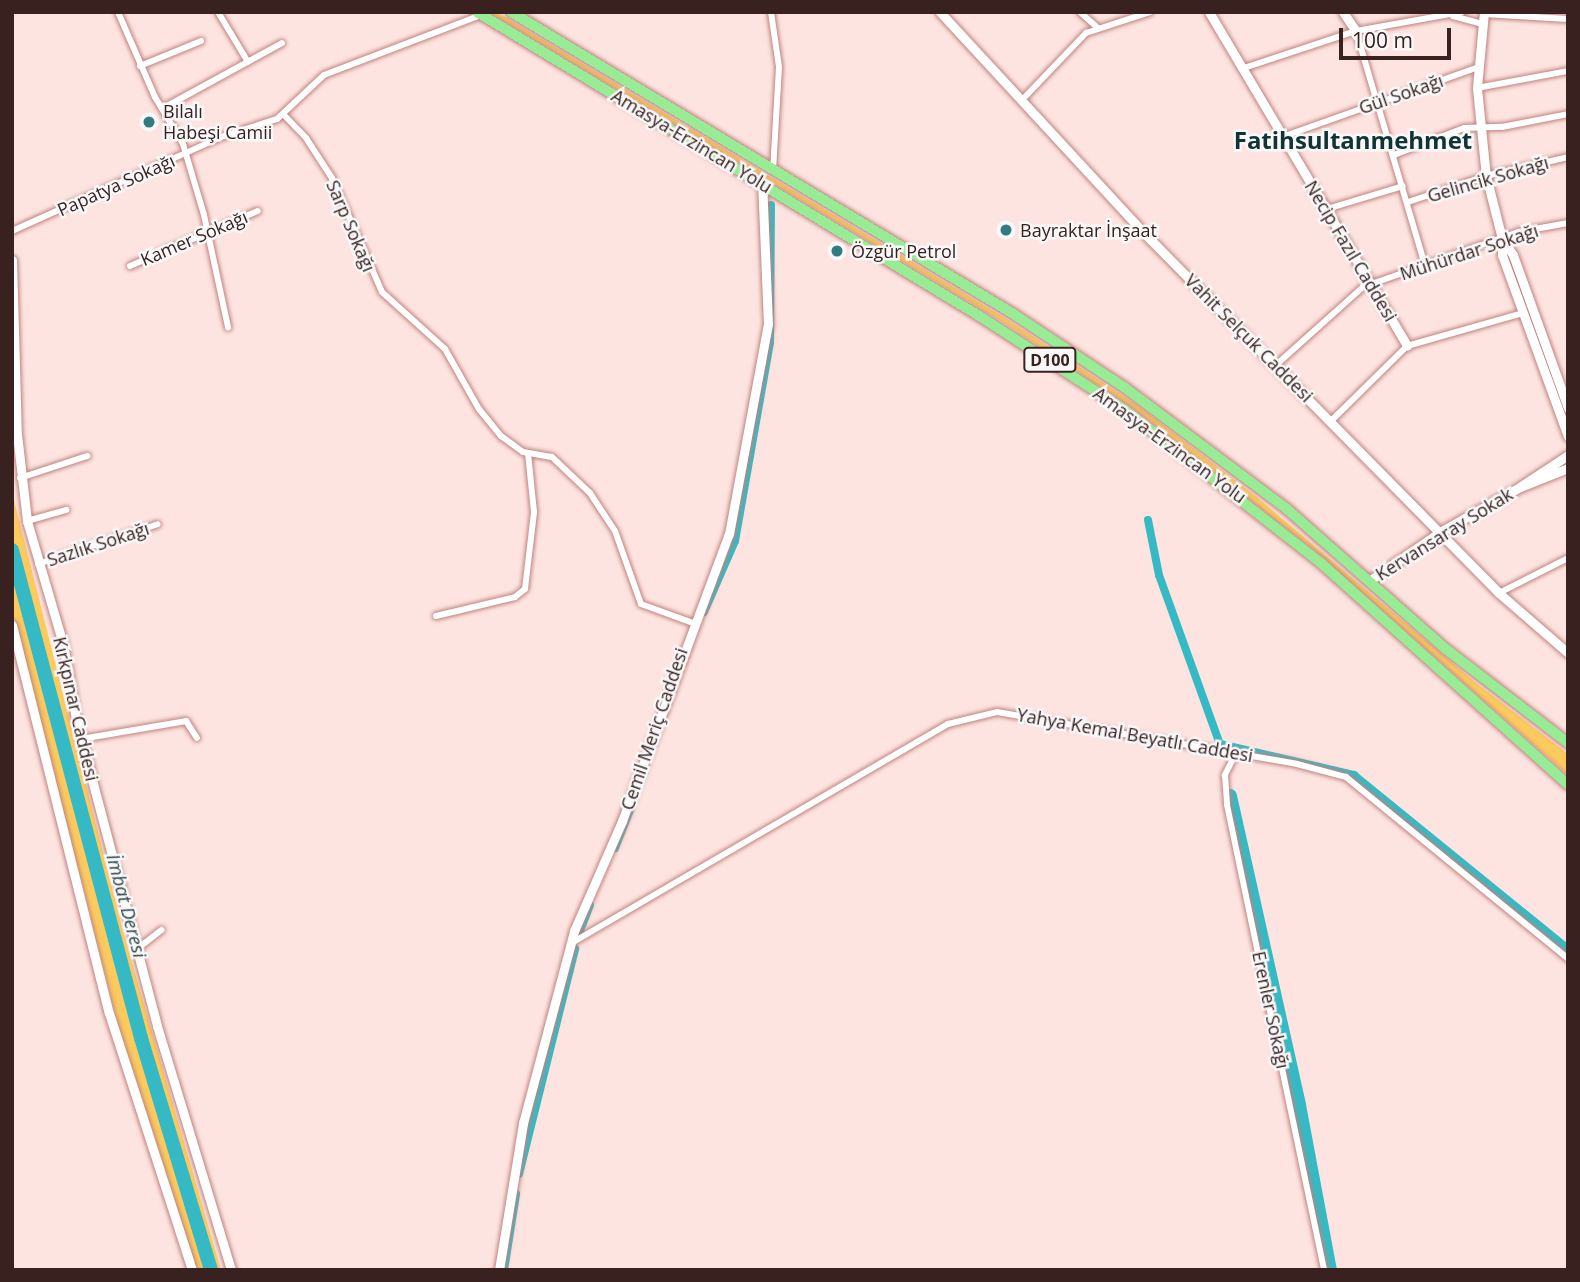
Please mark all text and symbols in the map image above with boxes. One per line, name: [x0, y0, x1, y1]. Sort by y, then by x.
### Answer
scale bar: [1342, 14, 1454, 58]
text: 100 m: [1352, 26, 1413, 54]
street label: Gül Sokağı: [1356, 69, 1446, 119]
street label: Amasya-Erzincan Yolu: [608, 84, 776, 198]
place label: Bilalı Habeşi Camii: [163, 101, 272, 144]
marker: Bilalı Habeşi Camii: [141, 114, 157, 130]
district label: Fatihsultanmehmet: [1234, 126, 1472, 154]
street label: Papatya Sokağı: [54, 149, 178, 221]
street label: Gelincik Sokağı: [1425, 151, 1551, 207]
street label: Sarp Sokağı: [322, 177, 380, 275]
street label: Necip Fazıl Caddesi: [1300, 177, 1402, 325]
street label: Kamer Sokağı: [137, 206, 251, 270]
place label: Bayraktar İnşaat: [1020, 219, 1157, 241]
street label: Mühürdar Sokağı: [1397, 219, 1541, 285]
marker: Bayraktar İnşaat: [998, 222, 1014, 238]
place label: Özgür Petrol: [851, 240, 956, 262]
marker: Özgür Petrol: [829, 243, 845, 259]
street label: Vahit Selçuk Caddesi: [1180, 269, 1318, 407]
road number: D100: [1022, 348, 1078, 372]
street label: Amasya-Erzincan Yolu: [1089, 382, 1251, 508]
street label: Kervansaray Sokak: [1371, 483, 1517, 585]
street label: Sazlık Sokağı: [44, 517, 152, 571]
street label: Kırkpınar Caddesi: [49, 635, 103, 783]
street label: Cemil Meriç Caddesi: [616, 645, 692, 813]
street label: Yahya Kemal Beyatlı Caddesi: [1015, 704, 1255, 766]
water label: İmbat Deresi: [101, 852, 151, 960]
street label: Erenler Sokağı: [1248, 949, 1294, 1071]

